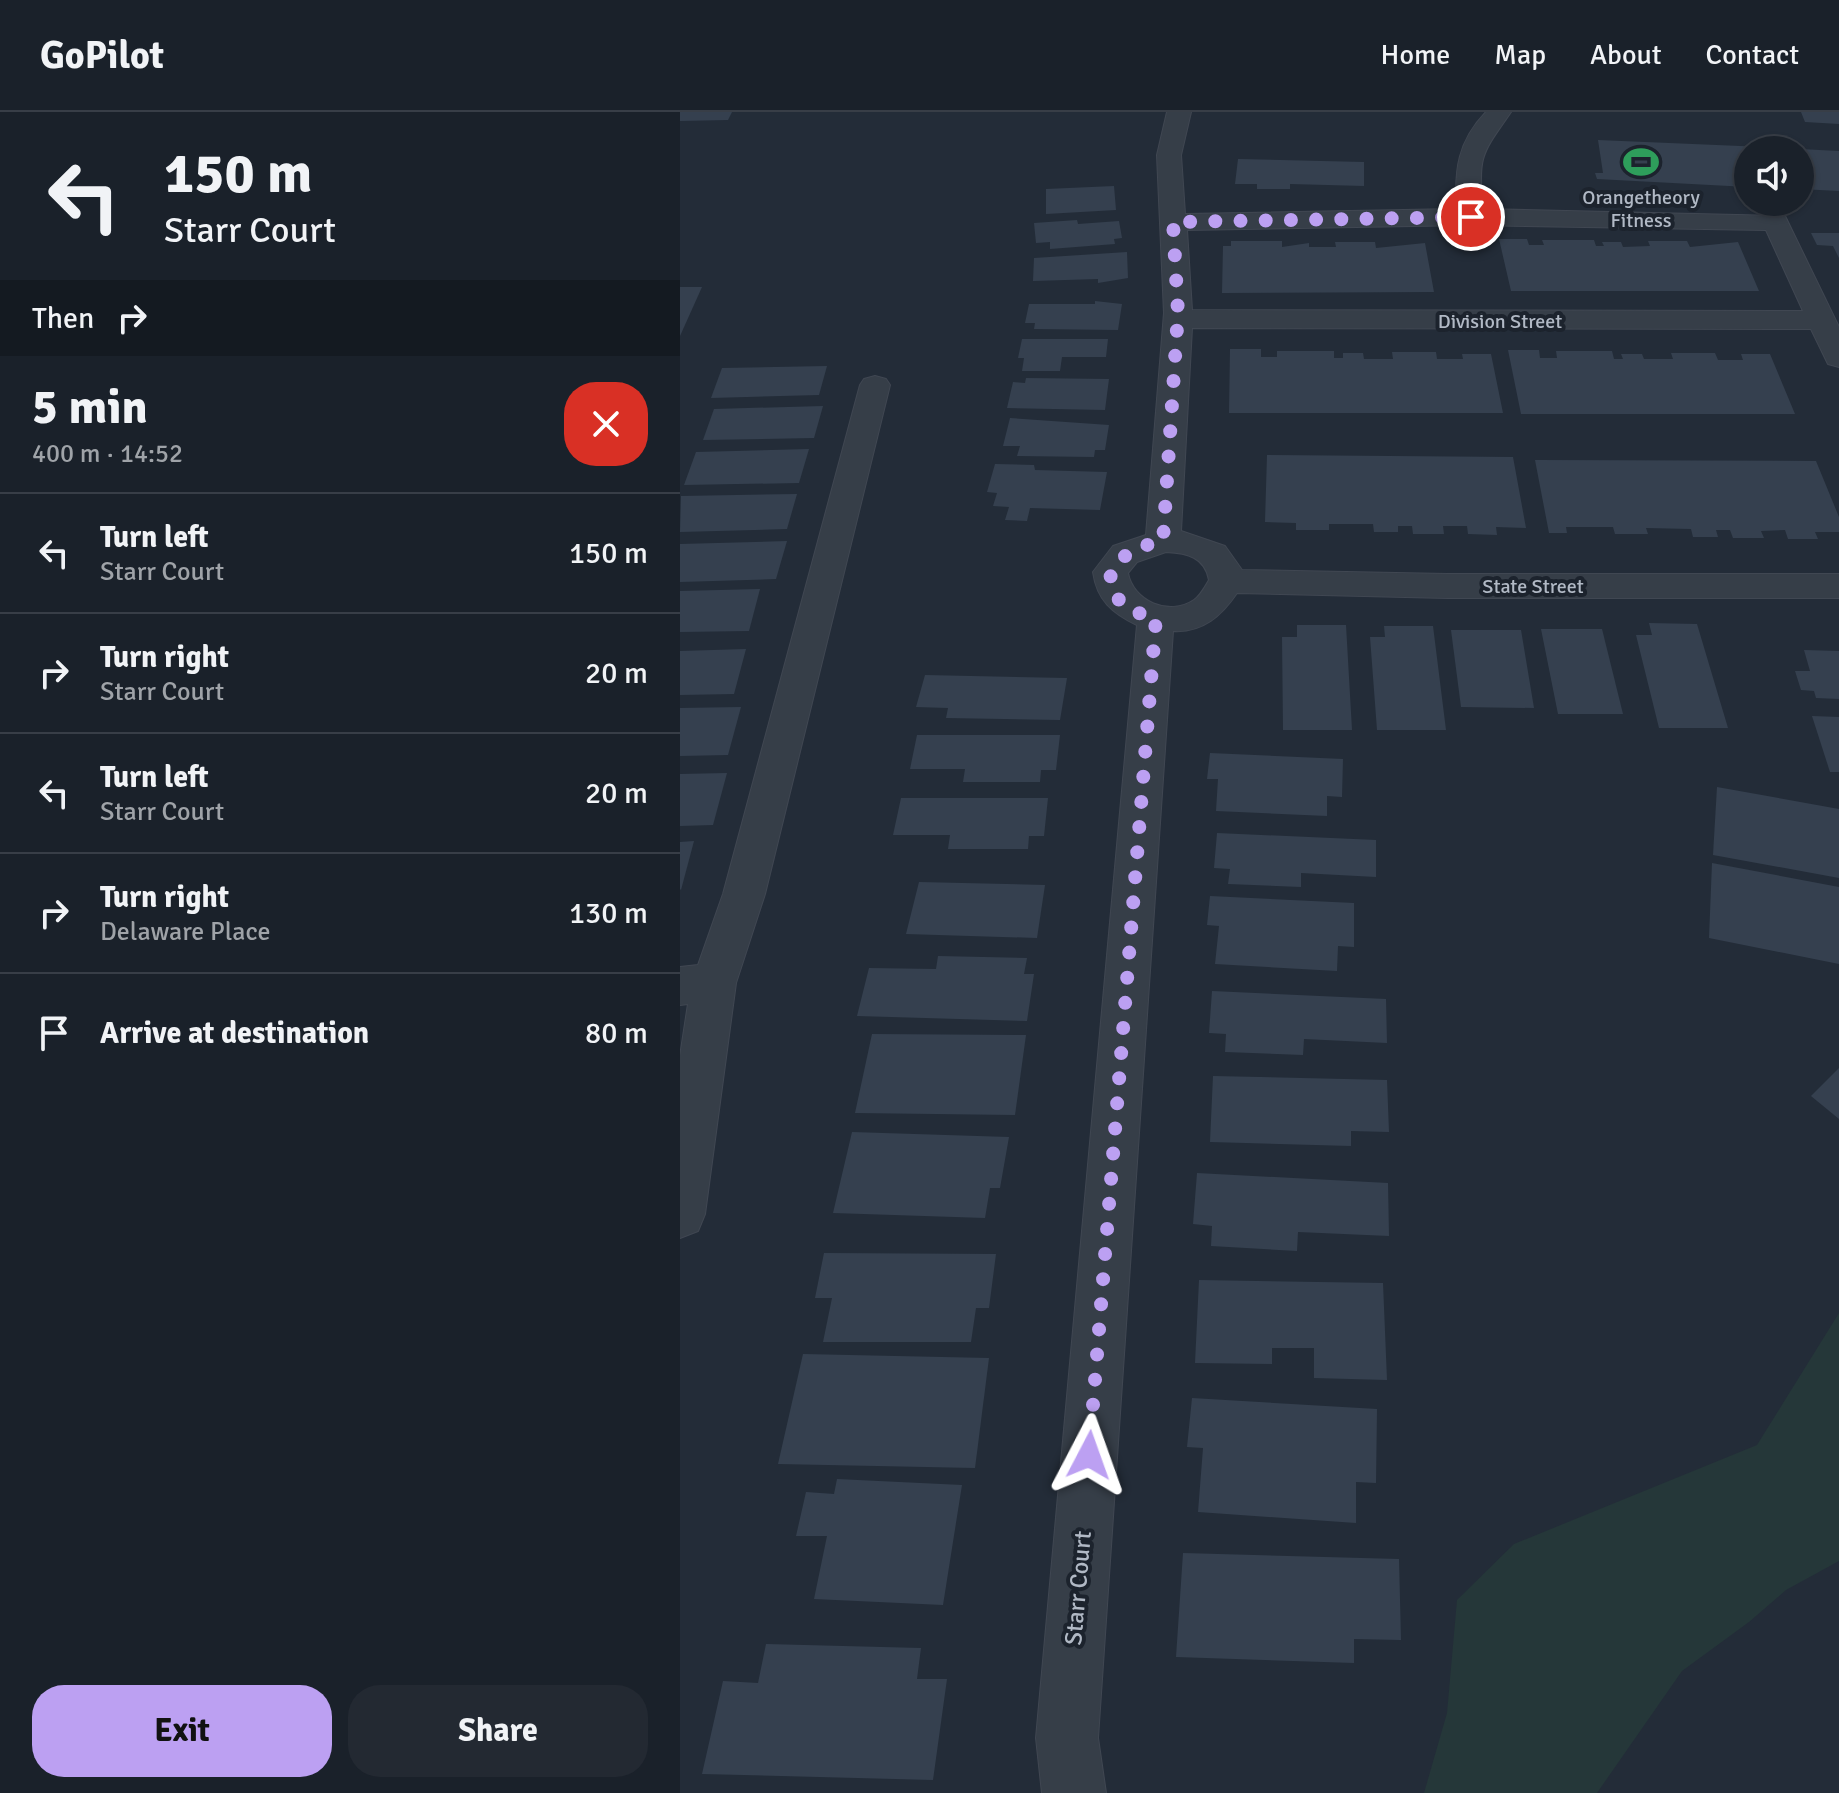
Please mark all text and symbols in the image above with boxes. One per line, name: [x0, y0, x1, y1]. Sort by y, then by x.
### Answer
text: GoPilot: [40, 32, 164, 79]
text: Home: [1381, 38, 1450, 72]
text: Map: [1494, 38, 1546, 72]
text: About: [1590, 38, 1662, 72]
text: Contact: [1706, 38, 1799, 72]
map controls: [1734, 136, 1814, 216]
button: sound: [1734, 136, 1814, 216]
text: 150 m: [164, 139, 312, 208]
sports icon: Orangetheory Fitness: [1622, 143, 1660, 181]
icon: left: [32, 144, 136, 248]
pin: [1437, 183, 1505, 251]
place label: Orangetheory Fitness: [1582, 185, 1700, 233]
icon: arrive: [1449, 195, 1493, 239]
text: Starr Court: [164, 208, 336, 253]
icon: right: [110, 296, 154, 340]
text: Then: [32, 300, 94, 337]
street label: Division Street: [1438, 309, 1562, 334]
text: 5 min: [32, 378, 148, 437]
button: close: [564, 382, 648, 466]
text: 400 m · 14:52: [32, 438, 183, 470]
text: Turn left: [100, 519, 209, 556]
icon: left: [32, 531, 76, 575]
text: 150 m: [569, 535, 648, 572]
text: Starr Court: [100, 556, 224, 588]
street label: State Street: [1482, 574, 1584, 599]
text: Turn right: [100, 639, 229, 676]
icon: right: [32, 651, 76, 695]
text: 20 m: [585, 655, 648, 692]
text: Starr Court: [100, 676, 224, 708]
text: Turn left: [100, 759, 209, 796]
icon: left: [32, 771, 76, 815]
text: 20 m: [585, 775, 648, 812]
text: Starr Court: [100, 796, 224, 828]
text: Turn right: [100, 879, 229, 916]
icon: right: [32, 891, 76, 935]
text: 130 m: [569, 895, 648, 932]
text: Delaware Place: [100, 916, 271, 948]
icon: arrive: [32, 1011, 76, 1055]
text: Arrive at destination: [100, 1015, 369, 1052]
text: 80 m: [585, 1015, 648, 1052]
position arrow: [1047, 1413, 1131, 1497]
street label: Starr Court: [1058, 1530, 1098, 1646]
button: Exit: [32, 1685, 332, 1777]
button: Share: [348, 1685, 648, 1777]

